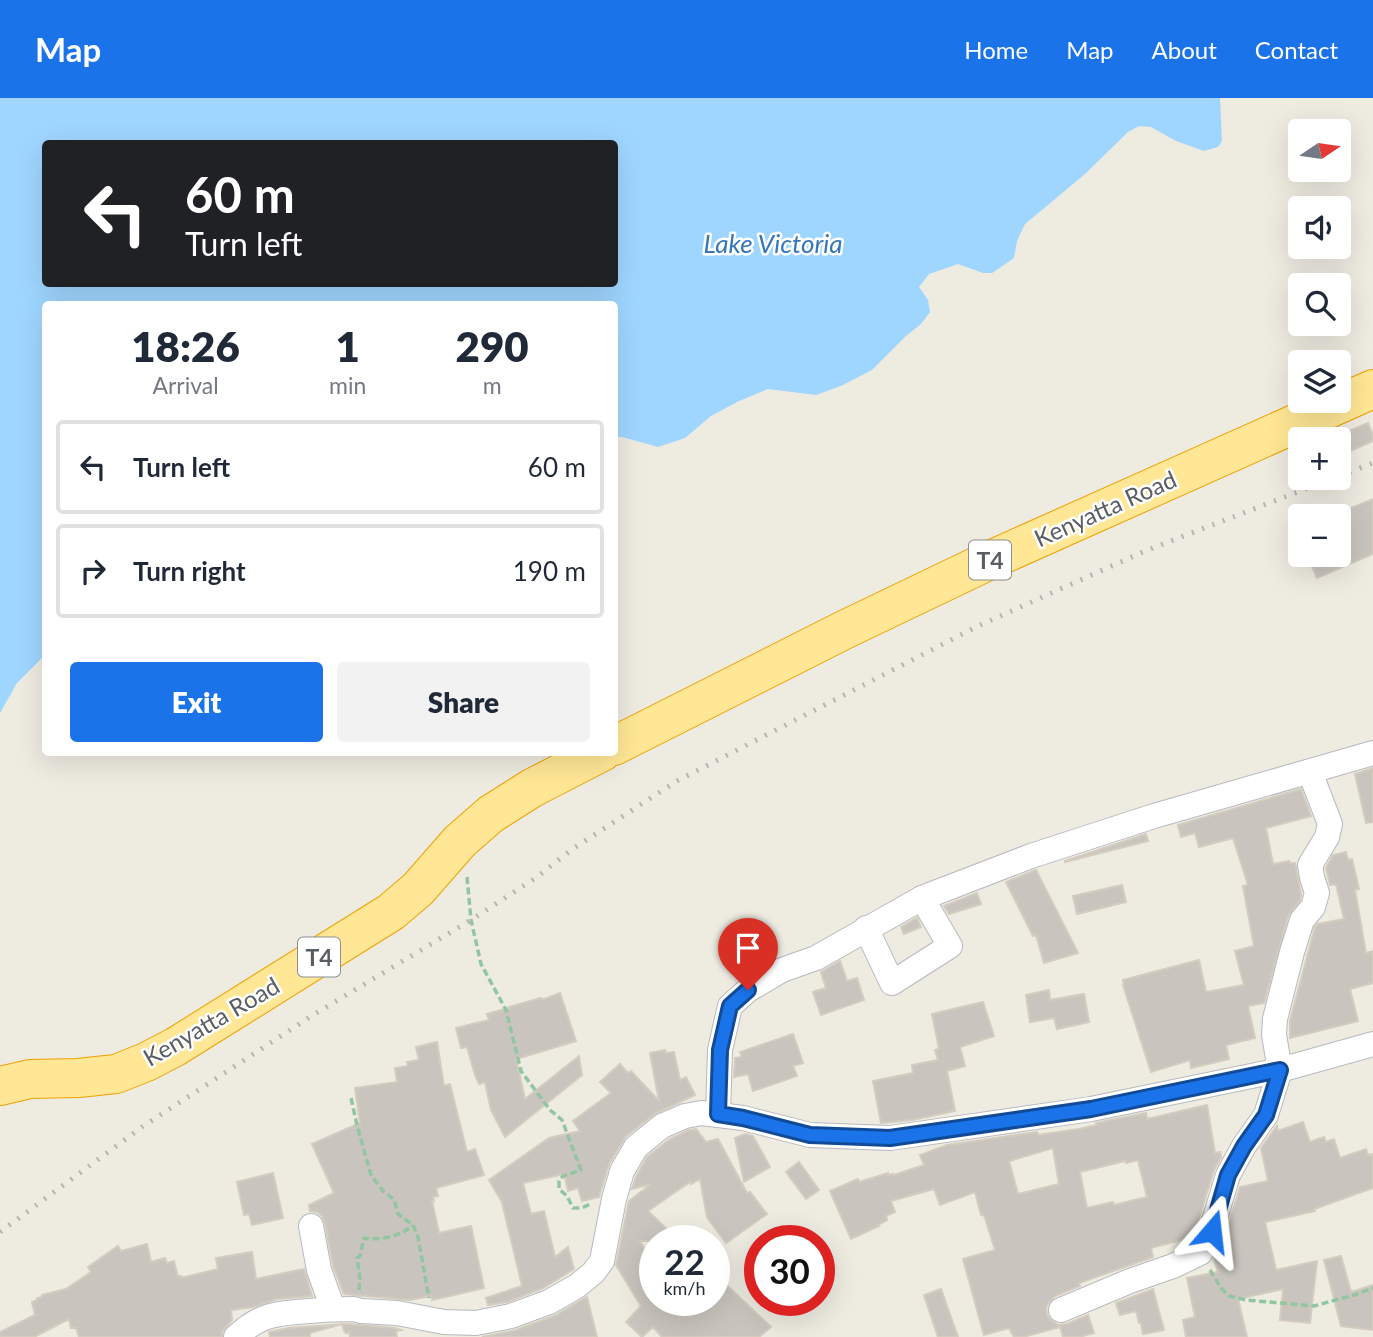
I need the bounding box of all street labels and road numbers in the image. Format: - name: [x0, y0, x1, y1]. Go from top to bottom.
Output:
- street label: Kenyatta Road: [1030, 464, 1180, 552]
- road number: T4: [969, 540, 1011, 580]
- road number: T4: [298, 937, 340, 976]
- street label: Kenyatta Road: [138, 970, 284, 1072]

